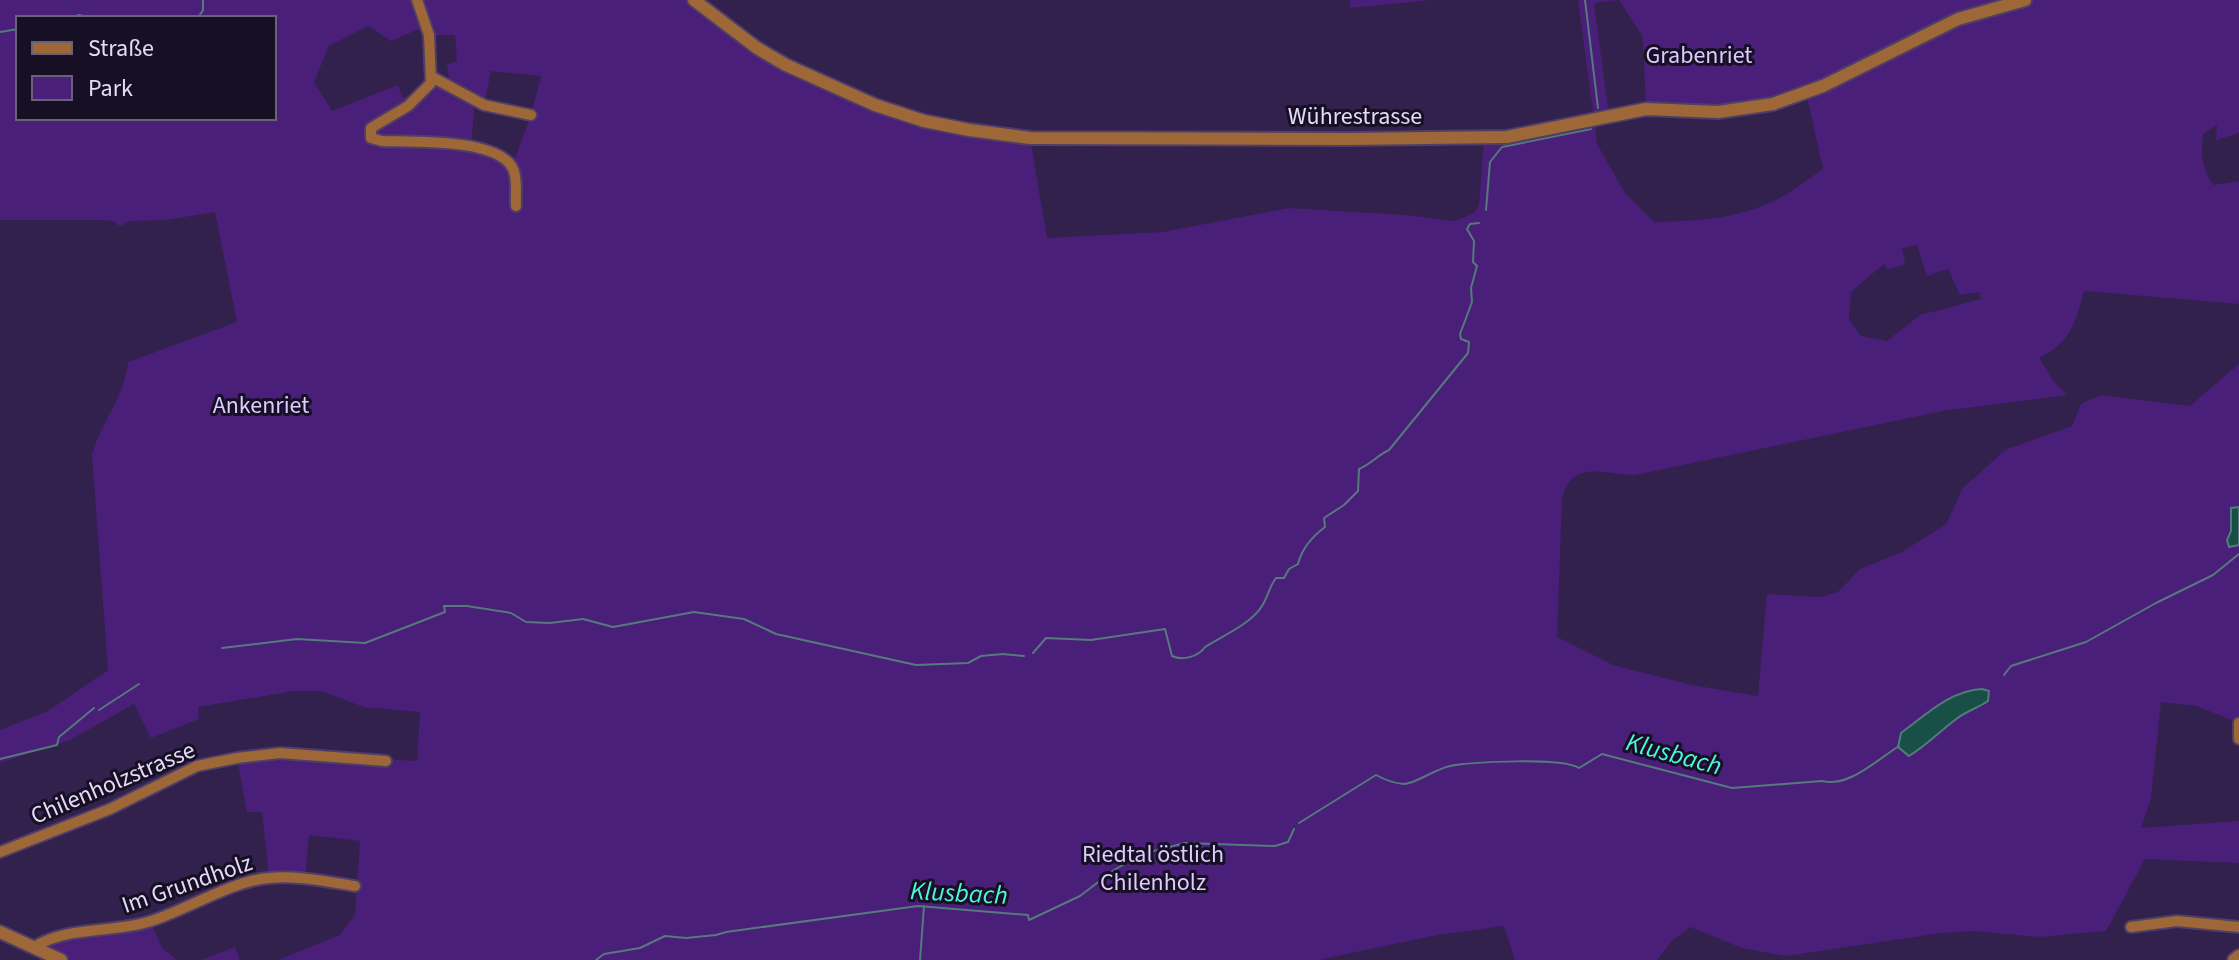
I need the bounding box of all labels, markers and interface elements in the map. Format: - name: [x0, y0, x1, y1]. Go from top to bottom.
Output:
- legend: [16, 16, 276, 120]
- text: Straße: [88, 31, 154, 66]
- park label: Grabenriet: [1646, 38, 1752, 73]
- text: Park: [88, 71, 133, 106]
- street label: Wührestrasse: [1288, 99, 1422, 134]
- park label: Ankenriet: [213, 388, 309, 423]
- water label: Klusbach: [1622, 723, 1726, 785]
- street label: Chilenholzstrasse: [25, 733, 201, 833]
- park label: Riedtal östlich Chilenholz: [1082, 837, 1224, 900]
- street label: Im Grundholz: [117, 845, 257, 923]
- water label: Klusbach: [909, 872, 1009, 914]

